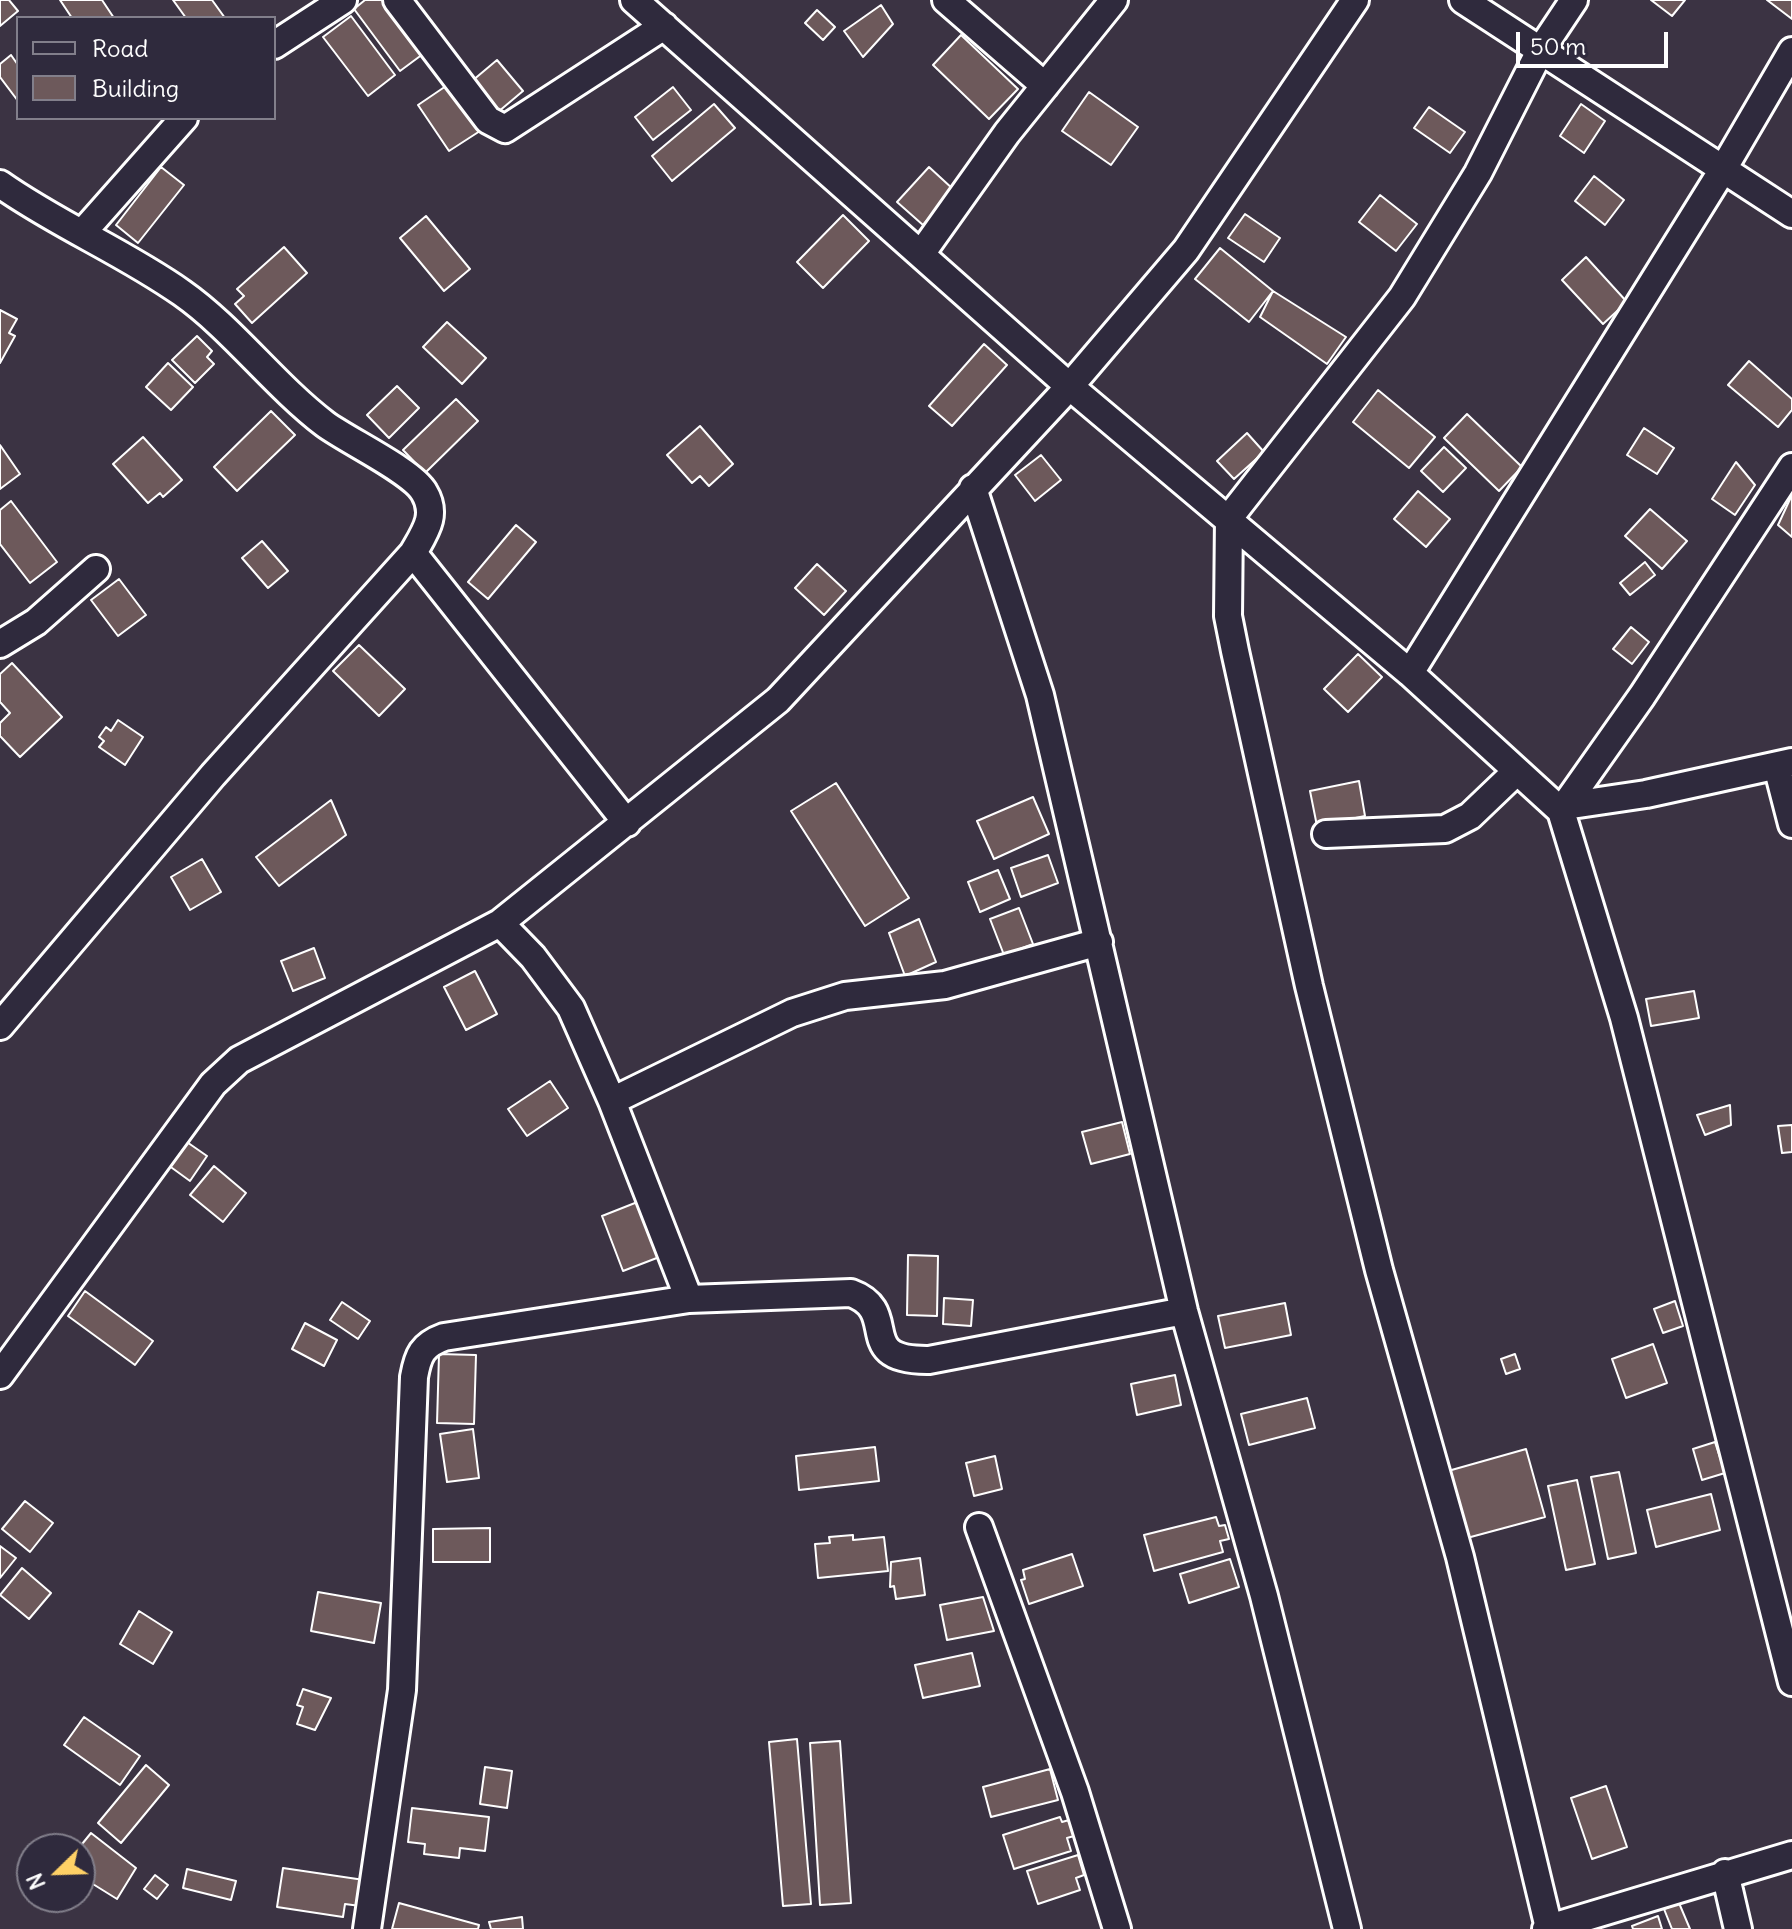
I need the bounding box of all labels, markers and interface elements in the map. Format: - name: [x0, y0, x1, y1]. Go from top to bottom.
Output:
- legend: [16, 16, 276, 120]
- scale bar: [1520, 16, 1672, 66]
- text: 50 m: [1530, 31, 1586, 61]
- text: Road: [92, 33, 148, 63]
- text: Building: [92, 73, 179, 103]
- north arrow: [16, 1833, 96, 1913]
- text: N: [20, 1869, 52, 1894]

